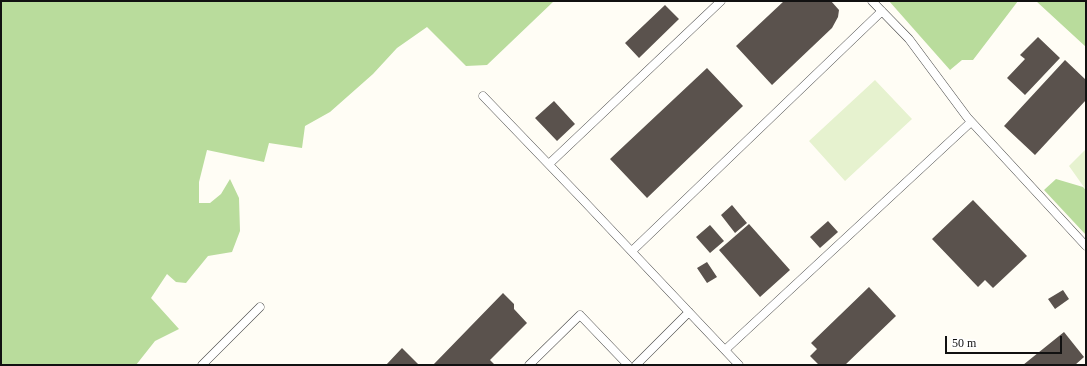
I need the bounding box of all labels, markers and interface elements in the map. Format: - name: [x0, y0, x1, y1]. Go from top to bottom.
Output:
- scale bar: [947, 328, 1064, 354]
- text: 50 m: [952, 336, 976, 350]

